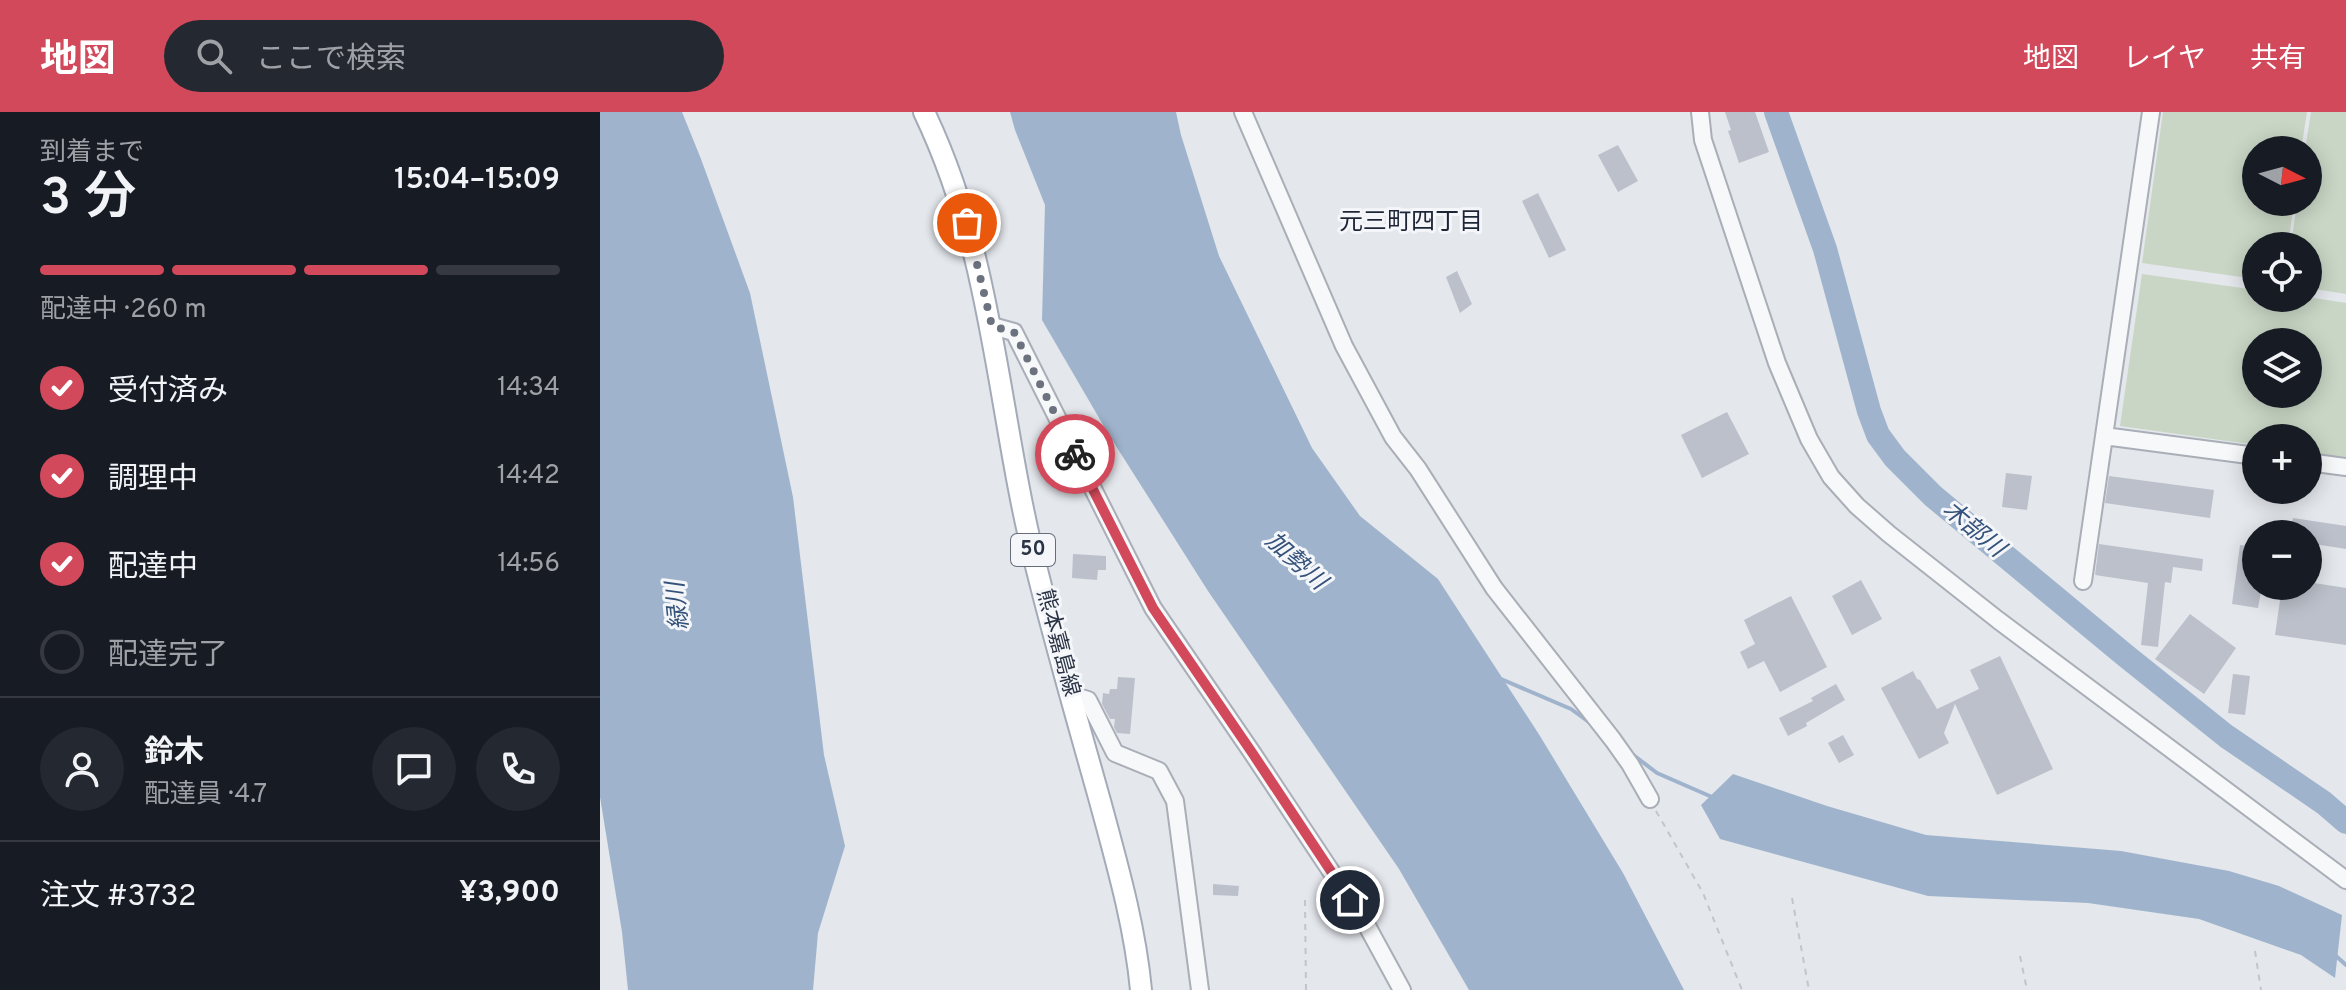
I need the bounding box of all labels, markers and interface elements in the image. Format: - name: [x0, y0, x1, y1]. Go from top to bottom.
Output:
- search box: [164, 20, 724, 92]
- icon: search: [192, 34, 236, 78]
- text: 地図: [40, 37, 116, 86]
- text: ここで検索: [256, 42, 406, 79]
- text: 地図: [2023, 42, 2079, 78]
- text: レイヤ: [2123, 42, 2206, 78]
- text: 共有: [2250, 42, 2306, 78]
- north arrow: [2242, 136, 2322, 216]
- map controls: [2242, 136, 2322, 600]
- text: 到着まで: [40, 137, 144, 170]
- text: 15:04–15:09: [394, 162, 560, 199]
- text: 3 分: [40, 167, 136, 233]
- pin: [933, 189, 1001, 257]
- icon: bag: [945, 201, 989, 245]
- district label: 元三町四丁目: [1339, 208, 1483, 238]
- button: locate: [2242, 232, 2322, 312]
- text: 配達中 · 260 m: [40, 294, 206, 327]
- button: layers: [2242, 328, 2322, 408]
- icon: check: [40, 366, 84, 410]
- text: 14:34: [497, 372, 560, 405]
- text: 受付済み: [108, 374, 228, 411]
- courier: [1035, 414, 1115, 494]
- button: +: [2242, 424, 2322, 504]
- icon: bike: [1053, 432, 1097, 476]
- icon: check: [40, 454, 84, 498]
- text: 14:42: [497, 460, 560, 493]
- text: 調理中: [108, 462, 198, 499]
- water label: 木部川: [1936, 495, 2013, 567]
- button: −: [2242, 520, 2322, 600]
- water label: 加勢川: [1258, 527, 1334, 599]
- road number: 50: [1011, 534, 1055, 566]
- icon: check: [40, 542, 84, 586]
- text: 14:56: [497, 548, 560, 581]
- text: 配達中: [108, 550, 198, 587]
- water label: 緑川: [661, 578, 696, 631]
- street label: 熊本嘉島線: [1030, 586, 1084, 700]
- text: 配達完了: [108, 638, 228, 675]
- button: person: [40, 727, 124, 811]
- button: chat: [372, 727, 456, 811]
- button: phone: [476, 727, 560, 811]
- text: 鈴木: [144, 735, 204, 772]
- text: 配達員 · 4.7: [144, 779, 267, 812]
- pin: [1316, 866, 1384, 934]
- text: ¥3,900: [459, 875, 560, 912]
- icon: home: [1328, 878, 1372, 922]
- text: 注文 #3732: [40, 879, 196, 916]

